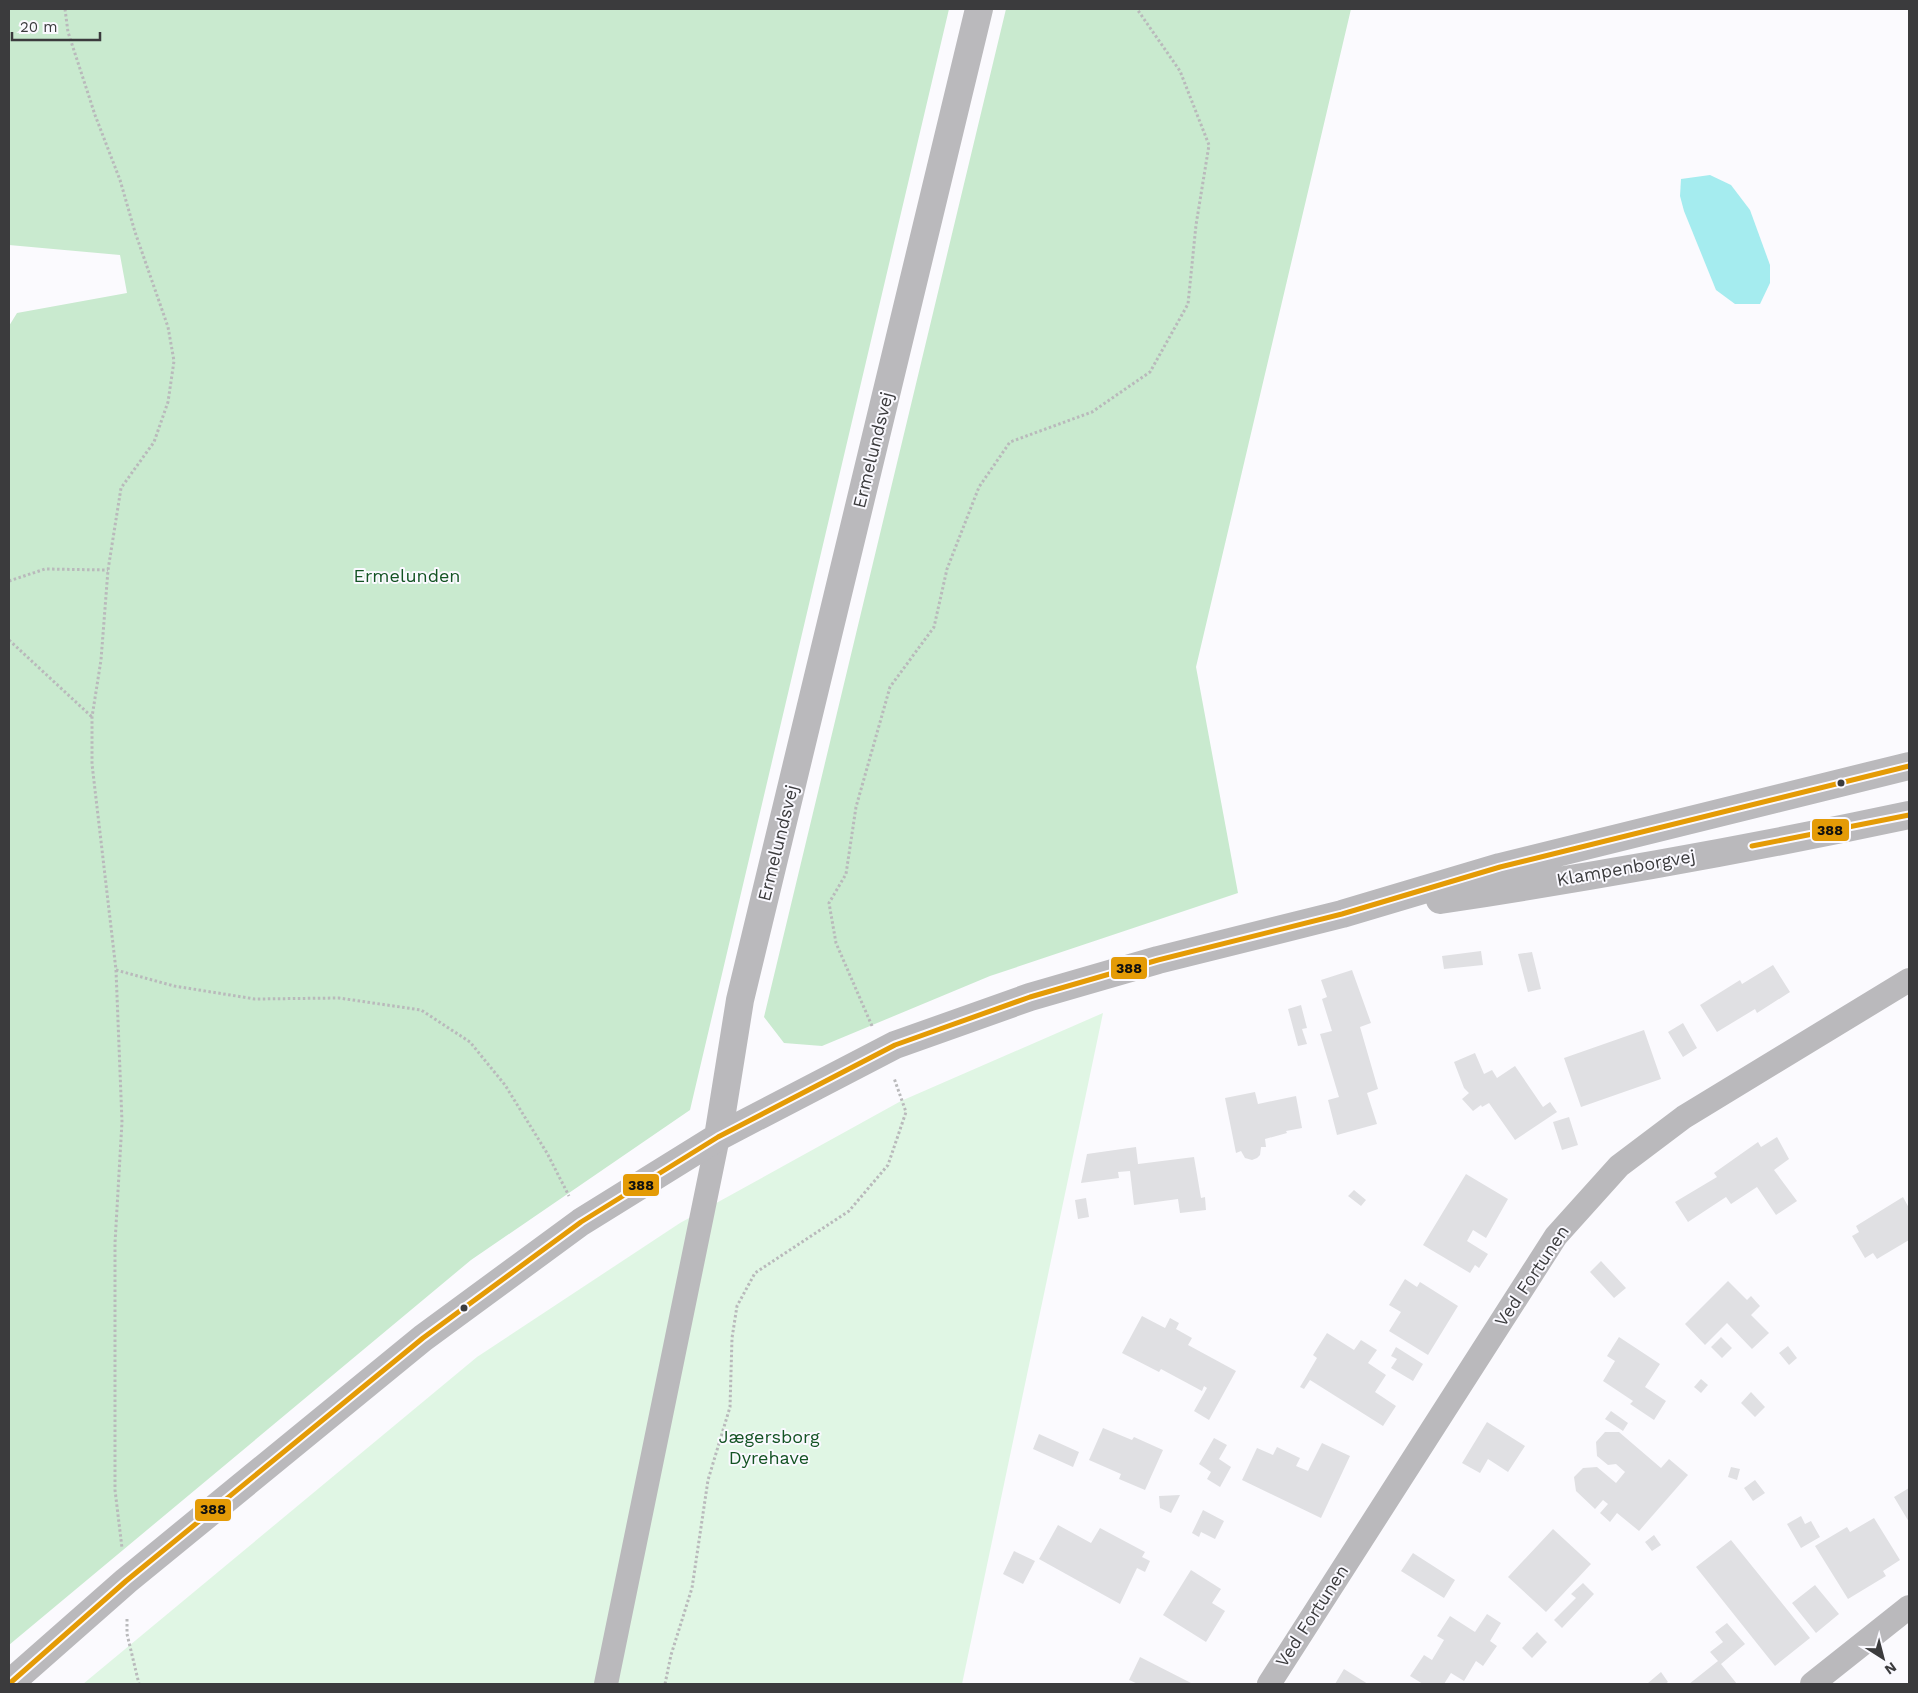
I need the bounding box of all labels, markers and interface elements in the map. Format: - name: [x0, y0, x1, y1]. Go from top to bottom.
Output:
- scale bar: [12, 10, 100, 42]
- text: 20 m: [20, 18, 58, 36]
- street label: Ermelundsvej: [848, 390, 897, 510]
- park label: Ermelunden: [354, 565, 460, 586]
- unlabelled marker: [1836, 778, 1846, 788]
- street label: Ermelundsvej: [753, 783, 802, 903]
- line badge: 388: [1811, 818, 1850, 842]
- text: 388: [1817, 822, 1843, 838]
- street label: Klampenborgvej: [1555, 845, 1697, 890]
- line badge: 388: [1110, 956, 1148, 980]
- text: 388: [1116, 960, 1142, 976]
- line badge: 388: [622, 1173, 660, 1197]
- text: 388: [628, 1177, 654, 1193]
- street label: Ved Fortunen: [1490, 1221, 1573, 1330]
- unlabelled marker: [459, 1303, 469, 1313]
- park label: Jægersborg Dyrehave: [719, 1426, 820, 1468]
- line badge: 388: [194, 1498, 232, 1522]
- text: 388: [200, 1501, 226, 1517]
- street label: Ved Fortunen: [1271, 1561, 1352, 1671]
- north arrow: [1858, 1633, 1908, 1683]
- text: N: [1882, 1659, 1900, 1678]

